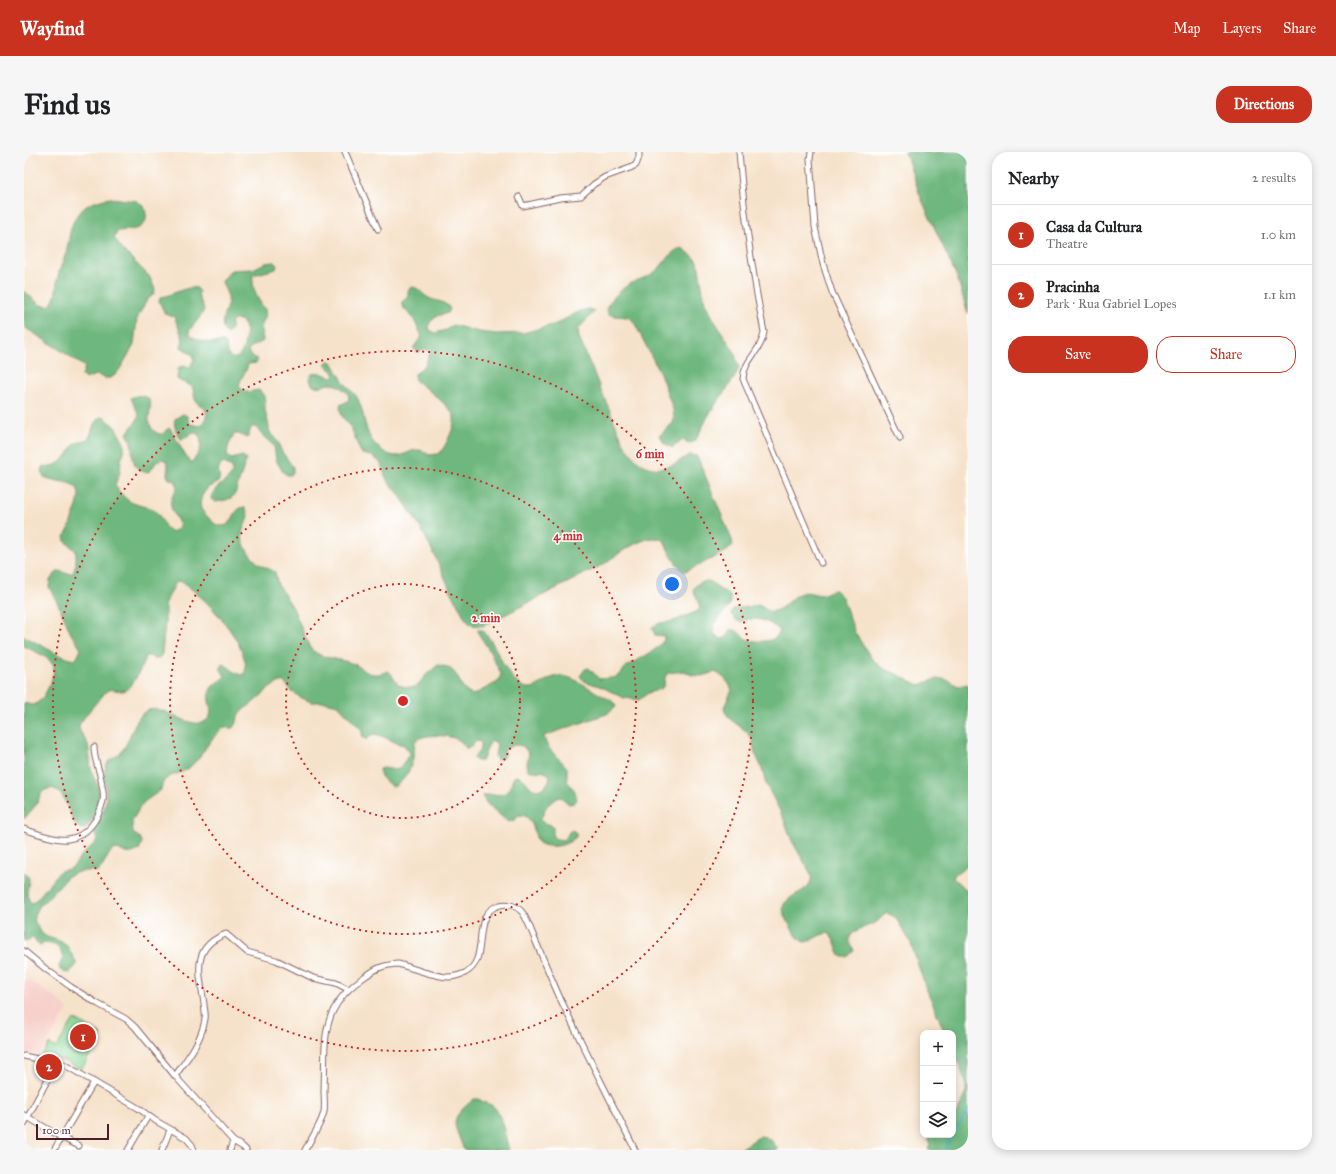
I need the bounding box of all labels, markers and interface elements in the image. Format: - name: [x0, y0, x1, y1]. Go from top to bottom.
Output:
- text: Wayfind: [20, 17, 85, 40]
- text: Map: [1173, 20, 1201, 37]
- text: Layers: [1223, 20, 1261, 37]
- text: Share: [1283, 20, 1316, 37]
- button: Directions: [1216, 86, 1312, 123]
- text: Find us: [24, 87, 110, 122]
- text: Nearby: [1008, 168, 1059, 189]
- text: 2 results: [1252, 170, 1296, 186]
- text: Casa da Cultura: [1046, 218, 1142, 236]
- text: 1: [1018, 227, 1024, 243]
- text: 1.0 km: [1261, 227, 1296, 243]
- text: Theatre: [1046, 236, 1088, 252]
- text: Pracinha: [1046, 278, 1100, 296]
- text: 2: [1018, 287, 1024, 303]
- text: 1.1 km: [1263, 287, 1296, 303]
- text: Park · Rua Gabriel Lopes: [1046, 296, 1176, 312]
- button: Save: [1008, 336, 1148, 373]
- button: Share: [1156, 336, 1296, 373]
- text: 6 min: [636, 447, 665, 461]
- text: 4 min: [553, 529, 583, 544]
- your location: [662, 574, 682, 594]
- text: 2 min: [472, 611, 501, 625]
- centre of rings: [396, 694, 410, 708]
- pin: 1: [70, 1022, 96, 1052]
- map controls: [920, 1030, 956, 1138]
- button: +: [920, 1030, 956, 1066]
- pin: 2: [36, 1052, 62, 1082]
- button: −: [920, 1066, 956, 1102]
- button: layers: [920, 1102, 956, 1138]
- scale bar: [36, 1122, 109, 1141]
- text: 100 m: [42, 1124, 71, 1137]

